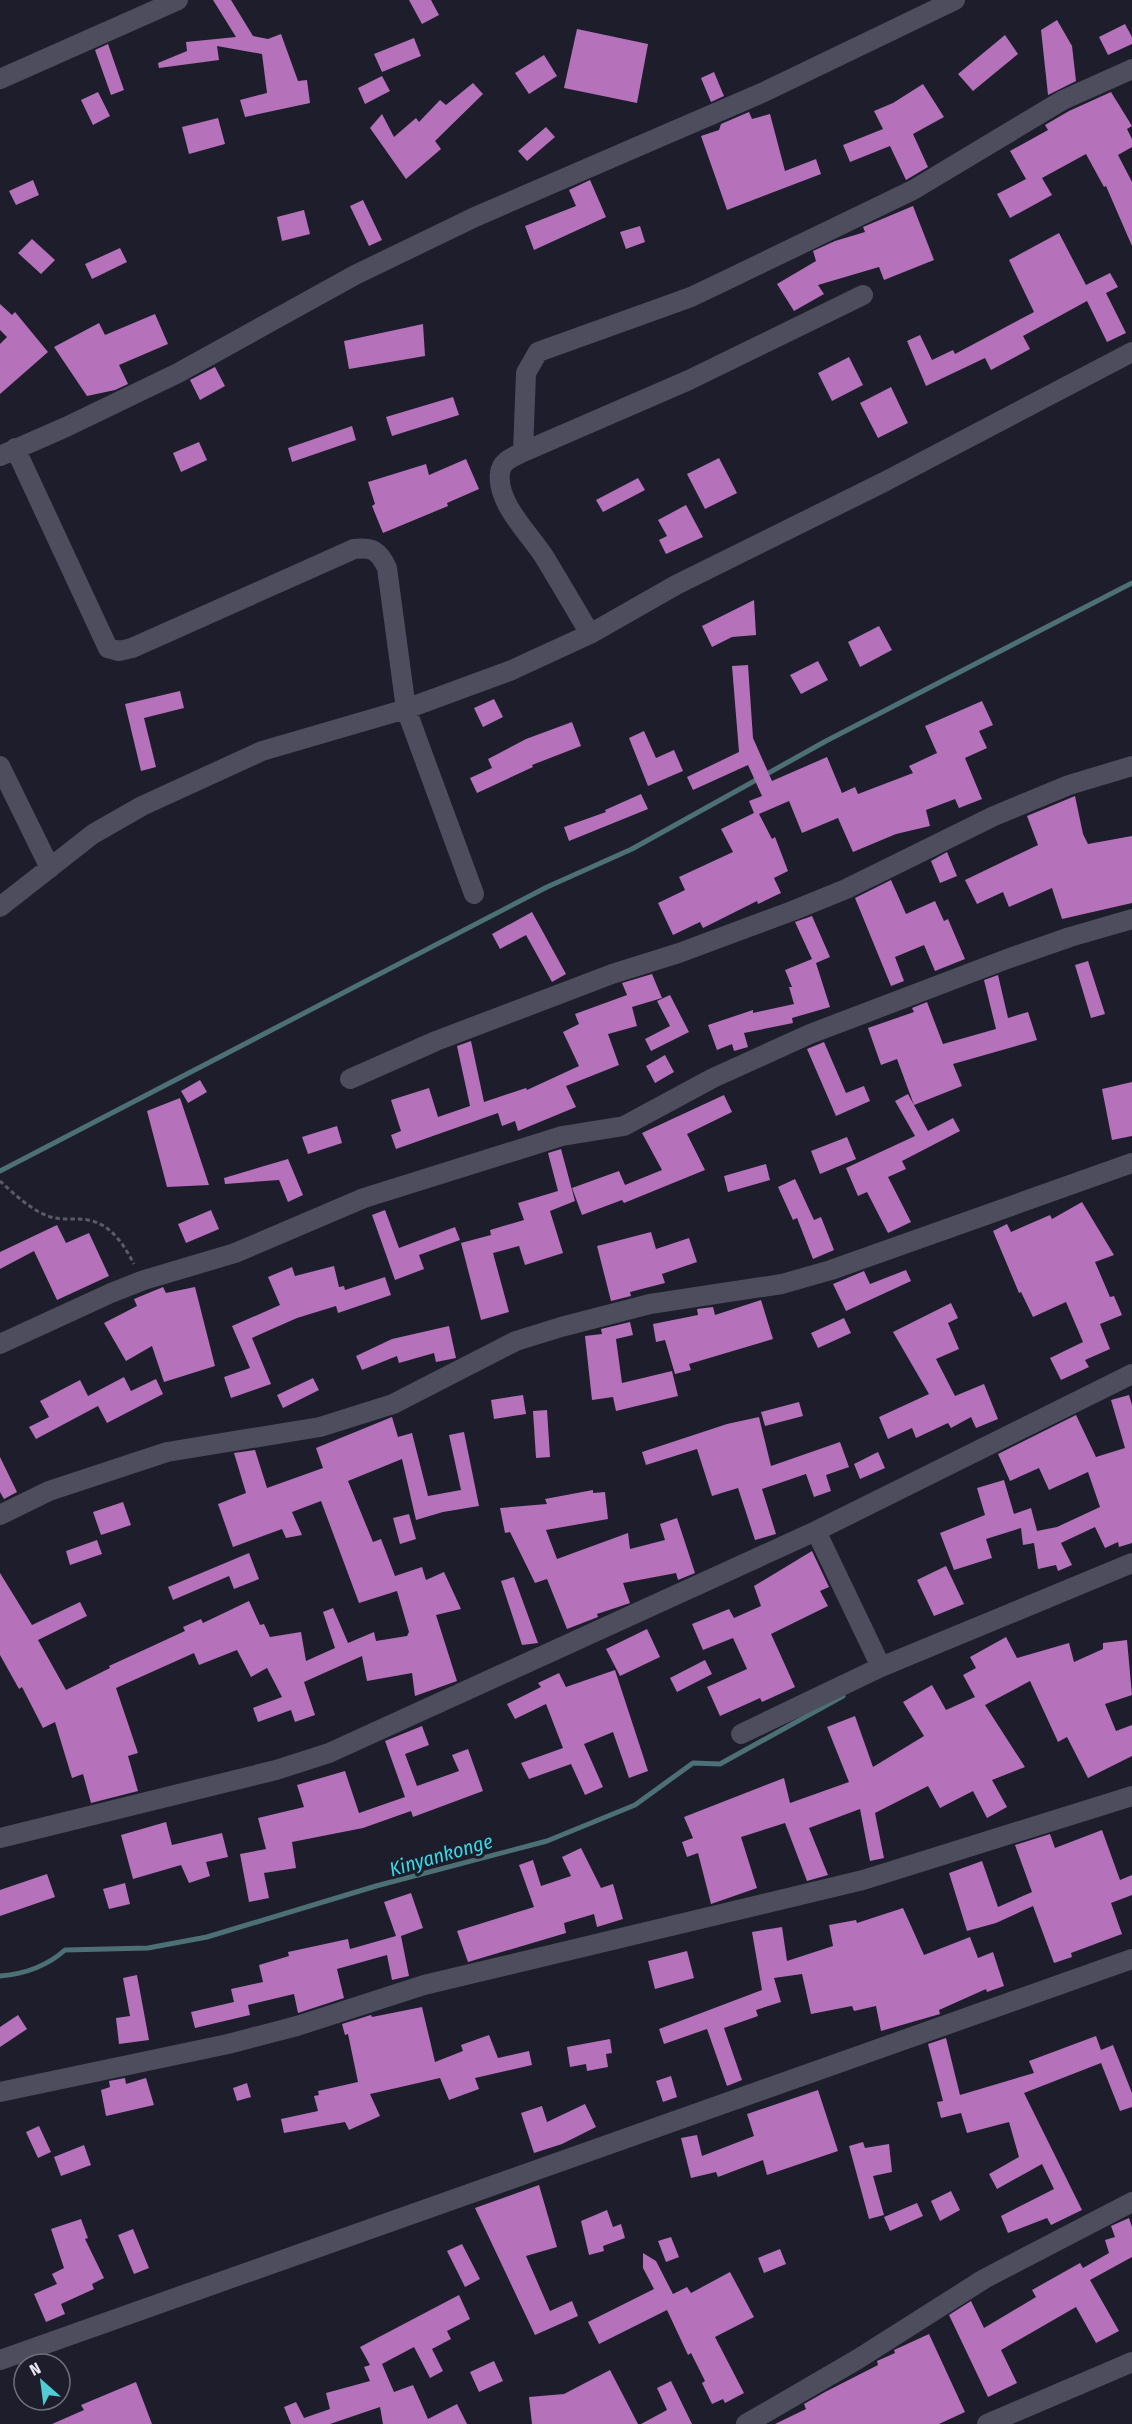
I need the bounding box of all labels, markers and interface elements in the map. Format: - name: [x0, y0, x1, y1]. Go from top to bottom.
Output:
- water label: Kinyankonge: [387, 1829, 496, 1881]
- north arrow: [12, 2352, 72, 2412]
- text: N: [26, 2359, 44, 2380]

